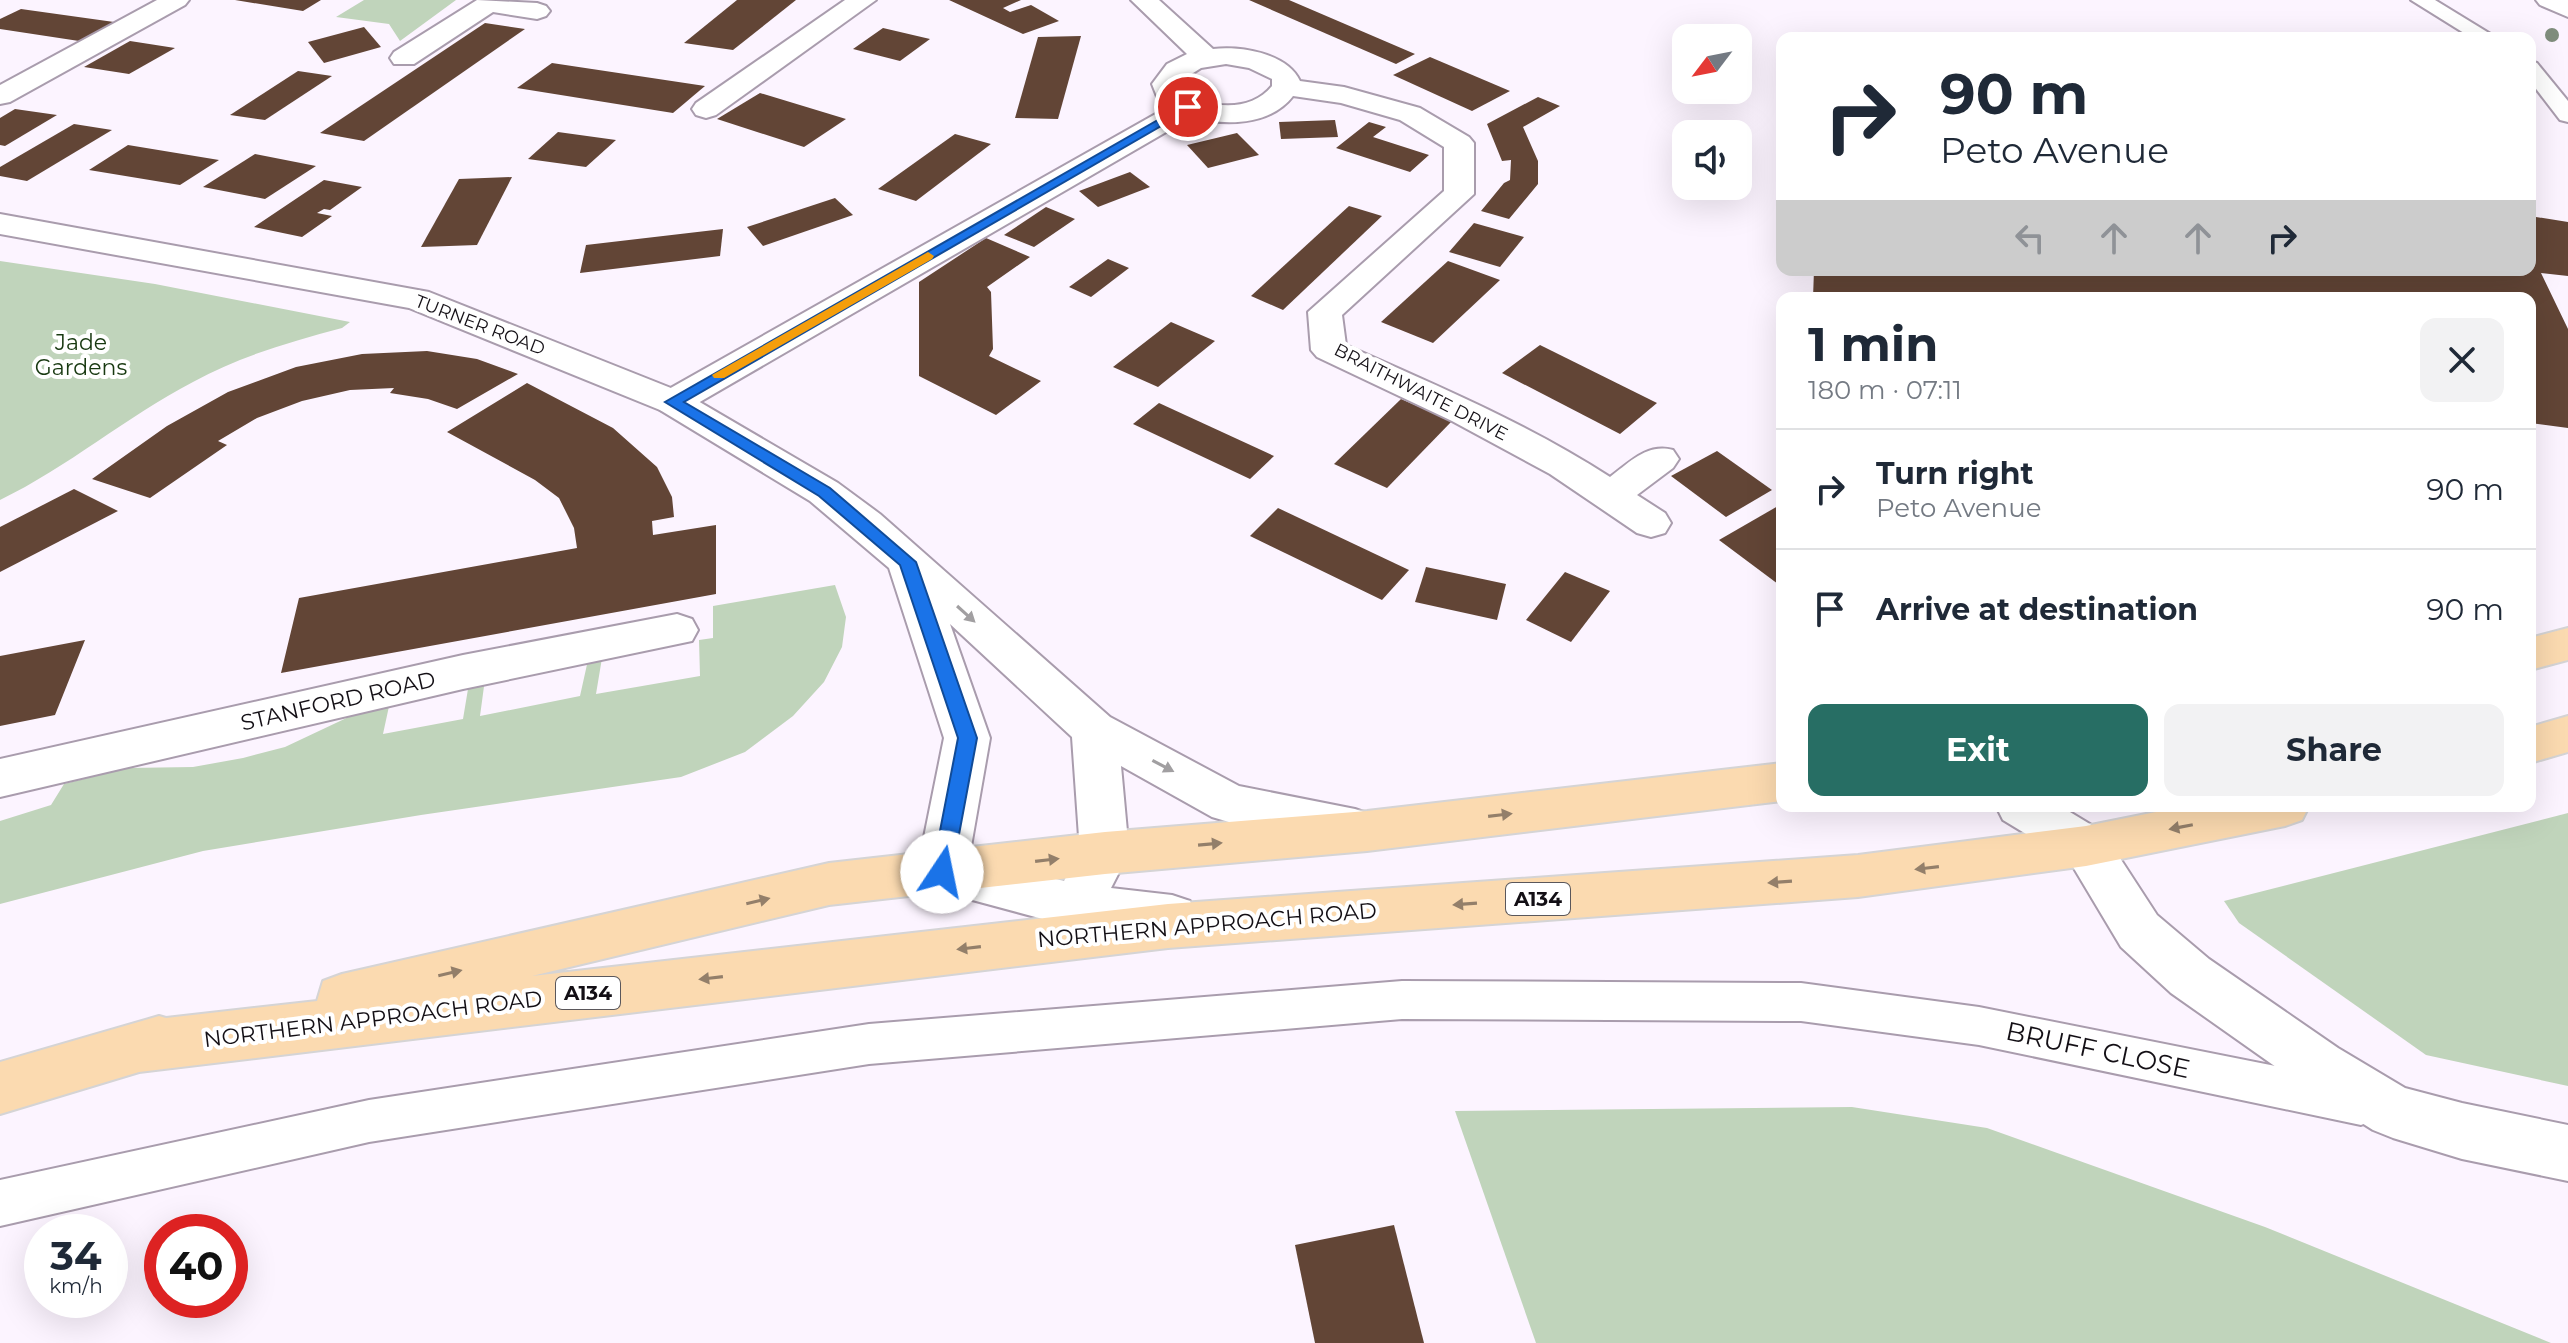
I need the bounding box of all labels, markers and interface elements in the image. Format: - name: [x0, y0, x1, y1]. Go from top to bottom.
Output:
- north arrow: [1672, 24, 1752, 104]
- map controls: [1672, 24, 1752, 200]
- text: 90 m: [1940, 60, 2088, 128]
- icon: right: [1808, 64, 1912, 168]
- pin: [1154, 73, 1222, 141]
- icon: arrive: [1166, 85, 1210, 129]
- button: sound: [1672, 120, 1752, 200]
- text: Peto Avenue: [1940, 128, 2169, 172]
- icon: left: [2008, 216, 2052, 260]
- icon: ahead: [2092, 216, 2136, 260]
- icon: ahead: [2176, 216, 2220, 260]
- icon: right: [2260, 216, 2304, 260]
- street label: TURNER ROAD: [412, 290, 548, 360]
- text: 1 min: [1808, 315, 1938, 373]
- button: close: [2420, 318, 2504, 402]
- park label: Jade Gardens: [35, 329, 127, 381]
- street label: BRAITHWAITE DRIVE: [1331, 339, 1511, 445]
- text: 180 m · 07:11: [1808, 374, 1962, 406]
- text: Turn right: [1876, 455, 2033, 492]
- icon: right: [1808, 467, 1852, 511]
- text: 90 m: [2426, 471, 2504, 508]
- text: Peto Avenue: [1876, 492, 2041, 524]
- icon: arrive: [1808, 587, 1852, 631]
- text: Arrive at destination: [1876, 591, 2198, 628]
- text: 90 m: [2426, 591, 2504, 628]
- one-way arrow: [955, 605, 975, 622]
- street label: STANFORD ROAD: [238, 665, 438, 737]
- button: Exit: [1808, 704, 2148, 796]
- button: Share: [2164, 704, 2504, 796]
- one-way arrow: [1152, 760, 1175, 773]
- one-way arrow: [1487, 808, 1512, 821]
- one-way arrow: [2168, 821, 2193, 834]
- position arrow: [900, 830, 984, 914]
- one-way arrow: [1198, 837, 1223, 850]
- one-way arrow: [1035, 853, 1060, 866]
- one-way arrow: [1914, 862, 1939, 875]
- one-way arrow: [1767, 876, 1792, 889]
- road number: A134: [1506, 883, 1570, 915]
- one-way arrow: [746, 894, 771, 906]
- street label: NORTHERN APPROACH ROAD: [1036, 897, 1378, 953]
- one-way arrow: [1452, 898, 1477, 911]
- one-way arrow: [956, 941, 981, 954]
- one-way arrow: [438, 966, 463, 978]
- one-way arrow: [698, 972, 723, 985]
- road number: A134: [556, 977, 620, 1009]
- street label: NORTHERN APPROACH ROAD: [202, 985, 544, 1053]
- street label: BRUFF CLOSE: [2003, 1015, 2193, 1085]
- speed limit sign: 40: [144, 1214, 248, 1318]
- text: 34: [50, 1231, 102, 1280]
- text: km/h: [49, 1274, 103, 1298]

